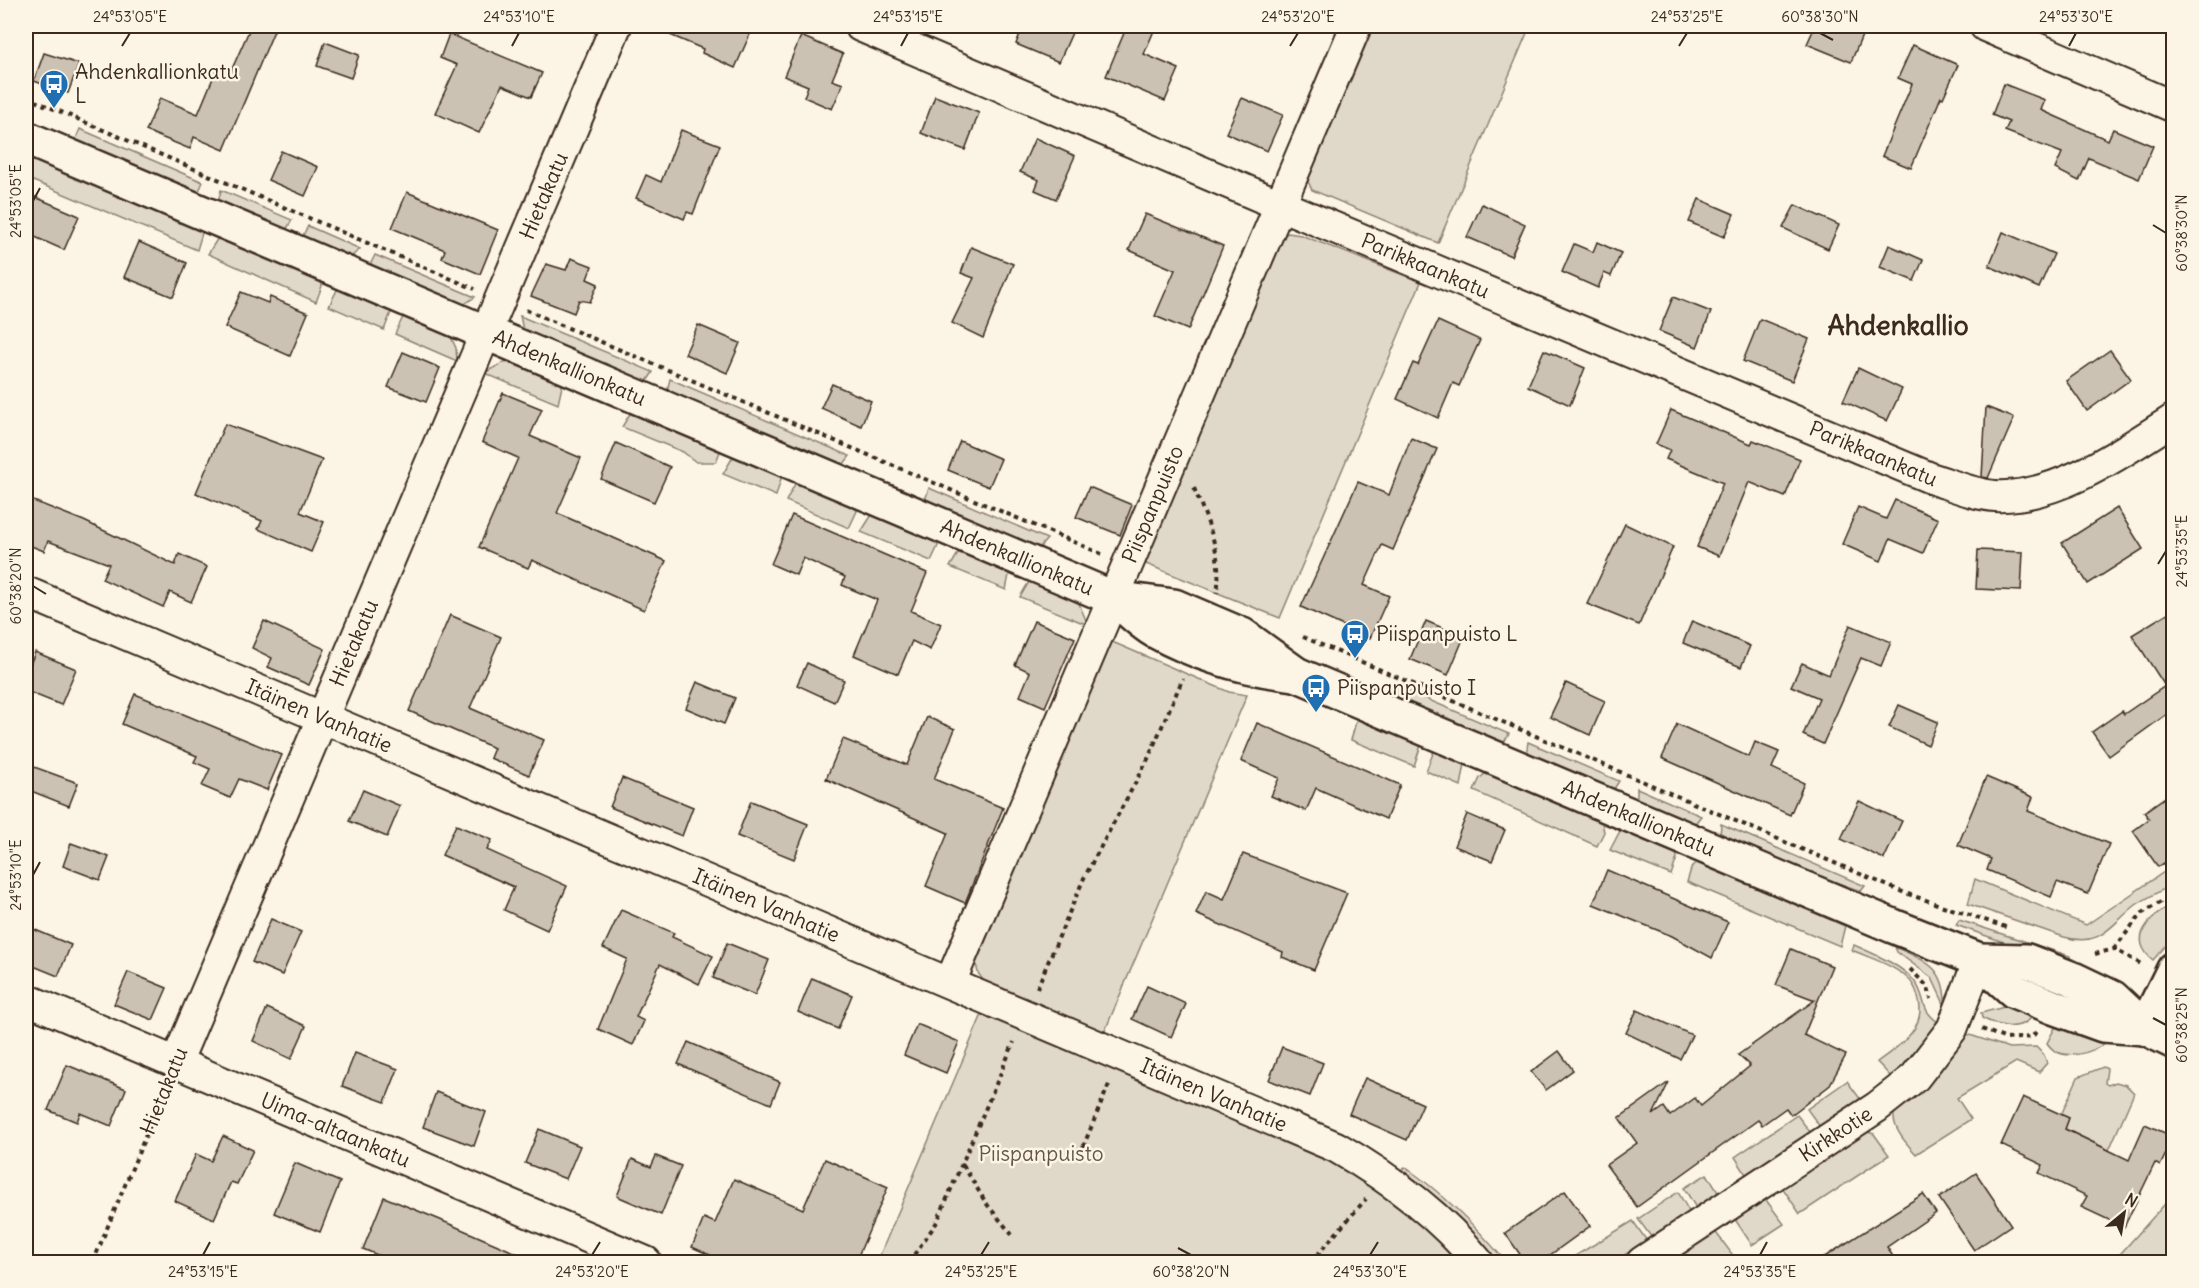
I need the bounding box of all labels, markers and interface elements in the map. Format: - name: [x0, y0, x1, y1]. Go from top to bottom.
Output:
- text: 24°53'05"E: [93, 7, 167, 26]
- text: 24°53'10"E: [483, 7, 555, 26]
- text: 24°53'15"E: [873, 7, 943, 26]
- text: 24°53'20"E: [1261, 7, 1335, 26]
- text: 24°53'25"E: [1651, 7, 1723, 26]
- text: 60°38'30"N: [1781, 7, 1859, 26]
- text: 24°53'30"E: [2039, 7, 2113, 26]
- place label: Ahdenkallionkatu L: [75, 58, 239, 109]
- bus stop icon: Ahdenkallionkatu L: [38, 68, 70, 110]
- street label: Hietakatu: [513, 148, 574, 243]
- text: 24°53'05"E: [6, 164, 25, 238]
- text: 60°38'30"N: [2172, 194, 2191, 272]
- street label: Parikkaankatu: [1357, 227, 1494, 304]
- district label: Ahdenkallio: [1827, 308, 1969, 342]
- street label: Ahdenkallionkatu: [489, 323, 650, 412]
- street label: Parikkaankatu: [1805, 415, 1942, 492]
- street label: Piispanpuisto: [1116, 441, 1190, 567]
- street label: Ahdenkallionkatu: [936, 512, 1098, 601]
- text: 24°53'35"E: [2172, 514, 2191, 587]
- text: 60°38'20"N: [6, 547, 25, 625]
- street label: Hietakatu: [323, 595, 384, 691]
- bus stop icon: Piispanpuisto L: [1339, 618, 1371, 660]
- place label: Piispanpuisto L: [1376, 620, 1518, 647]
- bus stop icon: Piispanpuisto I: [1300, 672, 1332, 714]
- street label: Itäinen Vanhatie: [242, 673, 396, 759]
- place label: Piispanpuisto I: [1337, 674, 1476, 701]
- street label: Ahdenkallionkatu: [1558, 774, 1719, 862]
- text: 24°53'10"E: [6, 839, 25, 911]
- street label: Itäinen Vanhatie: [689, 862, 844, 948]
- text: 60°38'25"N: [2172, 987, 2191, 1063]
- street label: Hietakatu: [134, 1043, 193, 1139]
- street label: Itäinen Vanhatie: [1137, 1052, 1291, 1138]
- street label: Uima-altaankatu: [257, 1086, 414, 1173]
- street label: Kirkkotie: [1794, 1100, 1877, 1168]
- park label: Piispanpuisto: [978, 1140, 1104, 1167]
- north arrow: [2094, 1183, 2154, 1243]
- text: N: [2122, 1189, 2141, 1211]
- text: 24°53'15"E: [168, 1262, 238, 1281]
- text: 24°53'20"E: [555, 1262, 629, 1281]
- text: 24°53'25"E: [945, 1262, 1017, 1281]
- text: 60°38'20"N: [1152, 1262, 1230, 1281]
- text: 24°53'30"E: [1333, 1262, 1407, 1281]
- text: 24°53'35"E: [1724, 1262, 1797, 1281]

